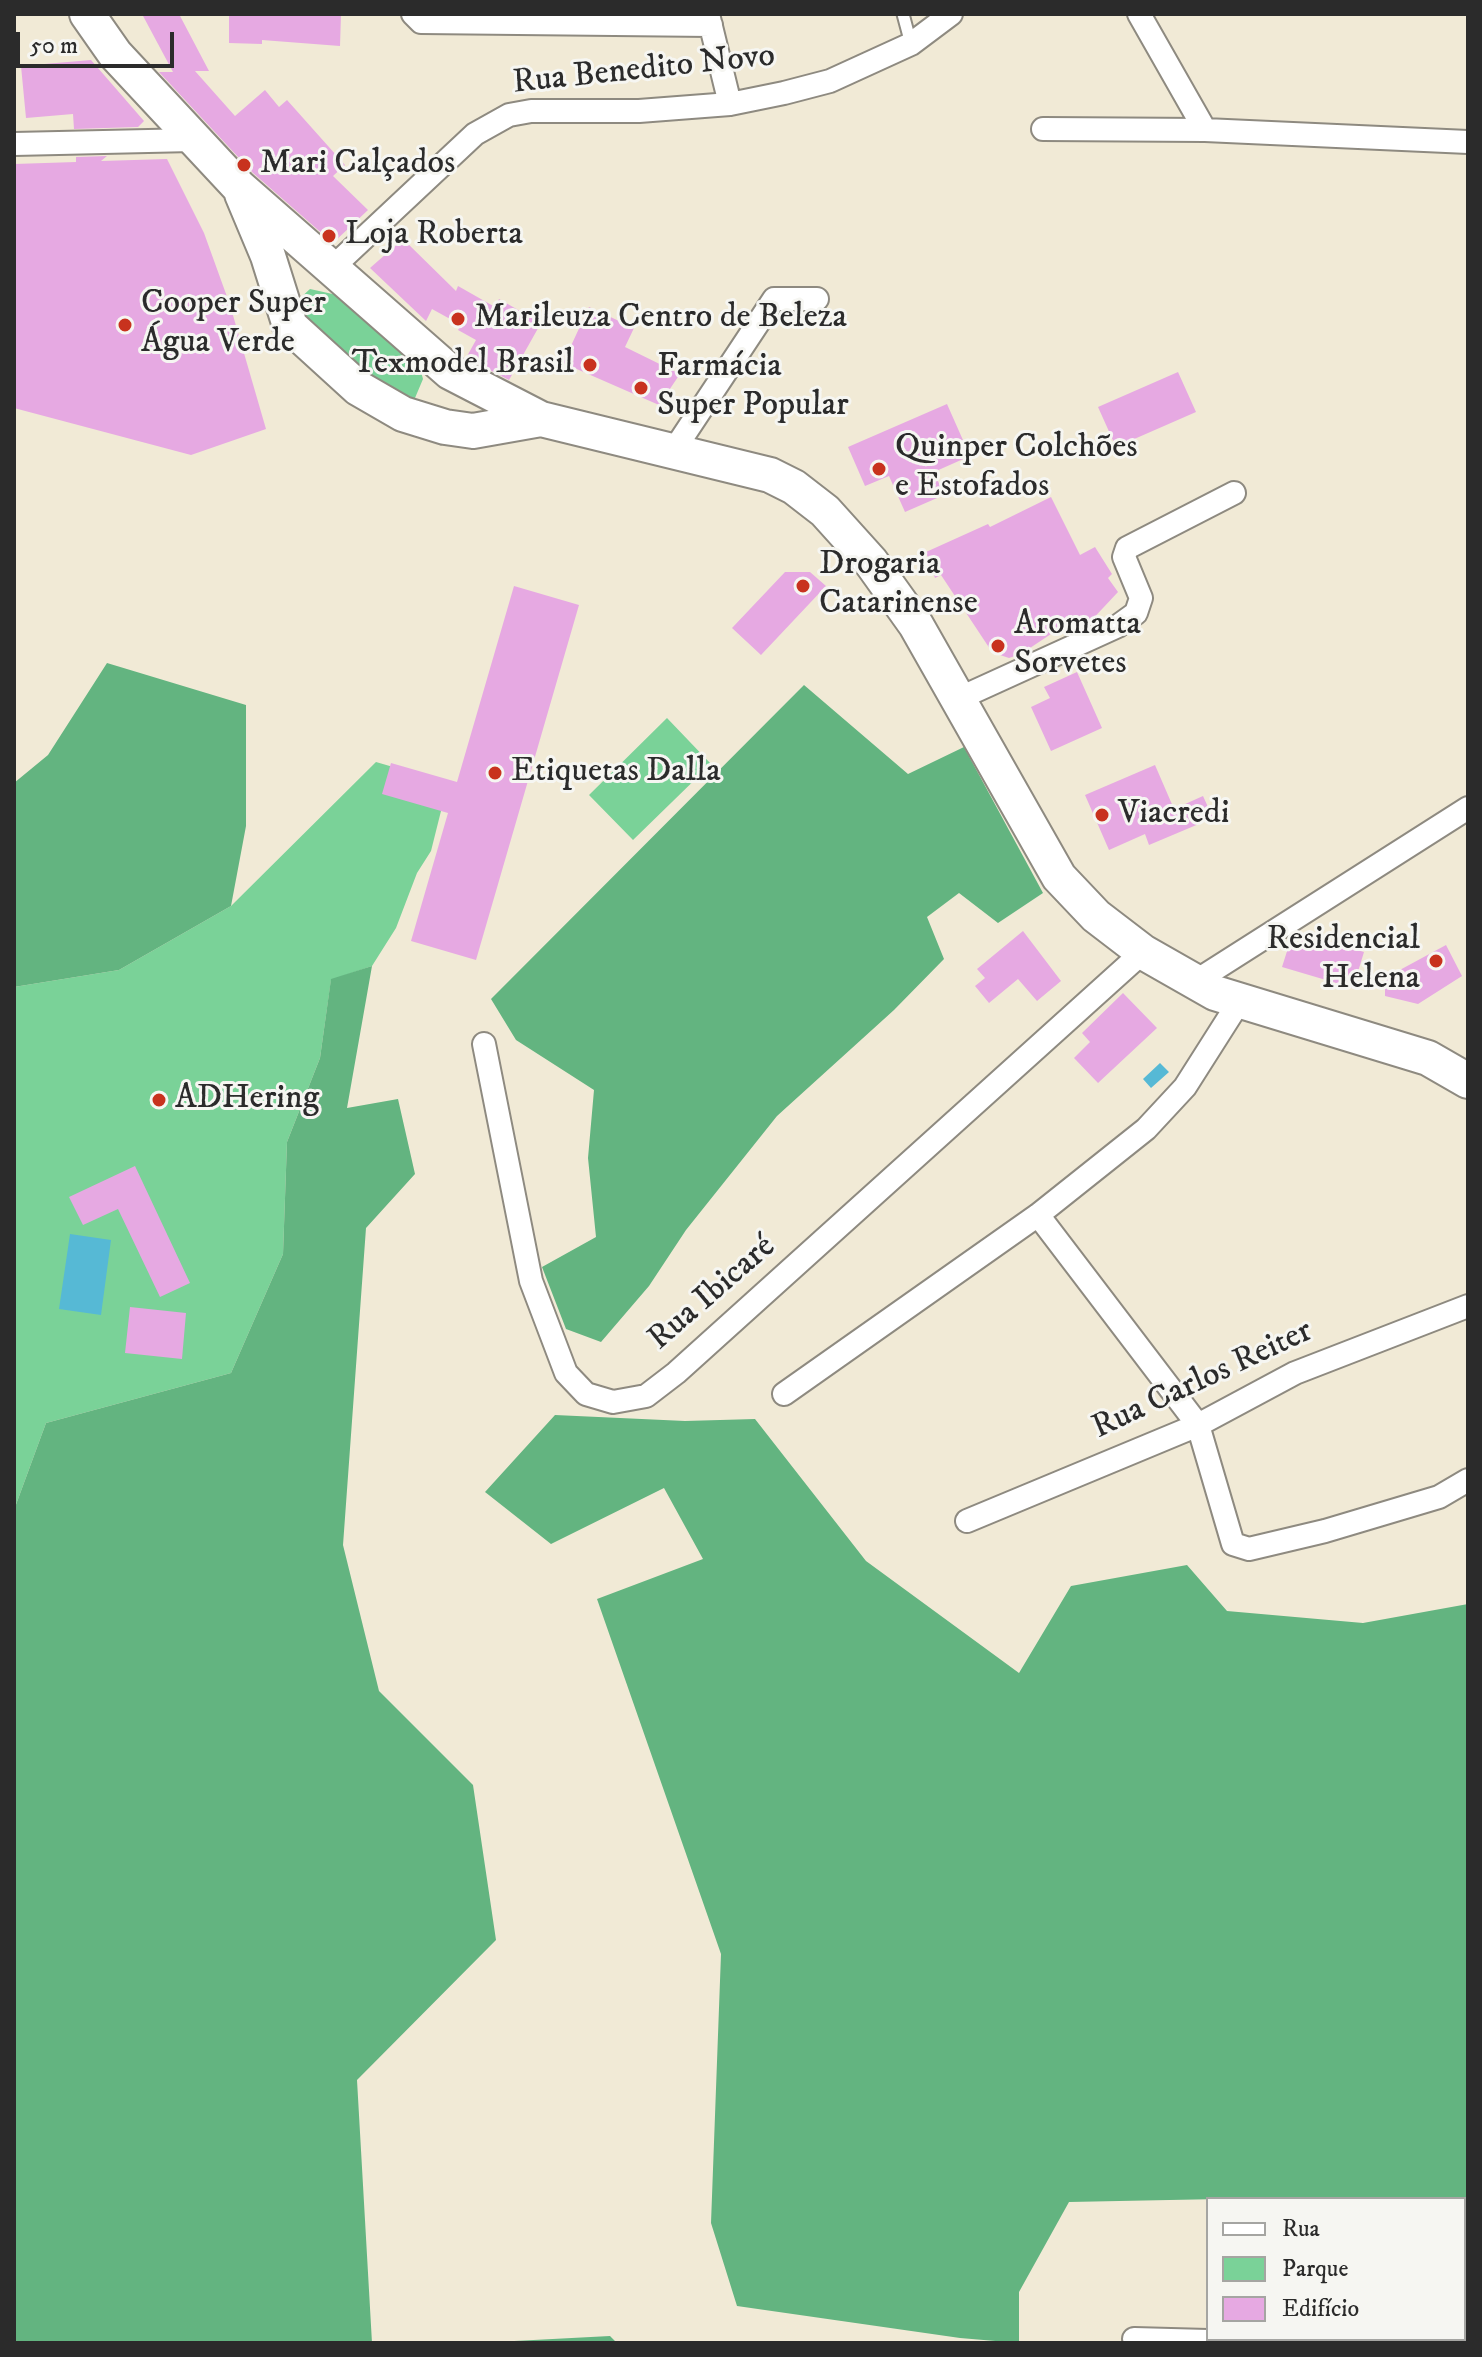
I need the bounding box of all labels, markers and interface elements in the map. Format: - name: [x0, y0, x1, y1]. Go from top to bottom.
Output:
- scale bar: [20, 16, 178, 66]
- text: 50 m: [30, 31, 78, 61]
- street label: Rua Benedito Novo: [511, 37, 777, 105]
- place label: Mari Calçados: [260, 145, 455, 185]
- marker: Mari Calçados: [235, 156, 253, 174]
- place label: Loja Roberta: [345, 216, 523, 256]
- marker: Loja Roberta: [320, 227, 338, 245]
- place label: Cooper Super Água Verde: [141, 285, 326, 364]
- place label: Marileuza Centro de Beleza: [474, 299, 847, 339]
- marker: Marileuza Centro de Beleza: [449, 310, 467, 328]
- marker: Cooper Super Água Verde: [116, 316, 134, 334]
- place label: Texmodel Brasil: [352, 345, 574, 385]
- place label: Farmácia Super Popular: [657, 348, 849, 428]
- marker: Texmodel Brasil: [581, 356, 599, 374]
- marker: Farmácia Super Popular: [632, 379, 650, 397]
- place label: Quinper Colchões e Estofados: [895, 429, 1138, 508]
- marker: Quinper Colchões e Estofados: [870, 460, 888, 478]
- place label: Drogaria Catarinense: [819, 546, 978, 626]
- marker: Drogaria Catarinense: [794, 577, 812, 595]
- place label: Aromatta Sorvetes: [1014, 606, 1141, 686]
- marker: Aromatta Sorvetes: [989, 637, 1007, 655]
- place label: Etiquetas Dalla: [511, 753, 721, 793]
- marker: Etiquetas Dalla: [486, 764, 504, 782]
- place label: Viacredi: [1118, 795, 1230, 835]
- marker: Viacredi: [1093, 806, 1111, 824]
- place label: Residencial Helena: [1267, 921, 1420, 1000]
- marker: Residencial Helena: [1427, 952, 1445, 970]
- place label: ADHering: [175, 1080, 319, 1120]
- marker: ADHering: [150, 1091, 168, 1109]
- street label: Rua Ibicaré: [641, 1228, 785, 1360]
- street label: Rua Carlos Reiter: [1086, 1312, 1320, 1450]
- legend: [1206, 2197, 1466, 2341]
- text: Rua: [1282, 2214, 1320, 2244]
- text: Parque: [1282, 2254, 1348, 2284]
- text: Edifício: [1282, 2294, 1359, 2324]

